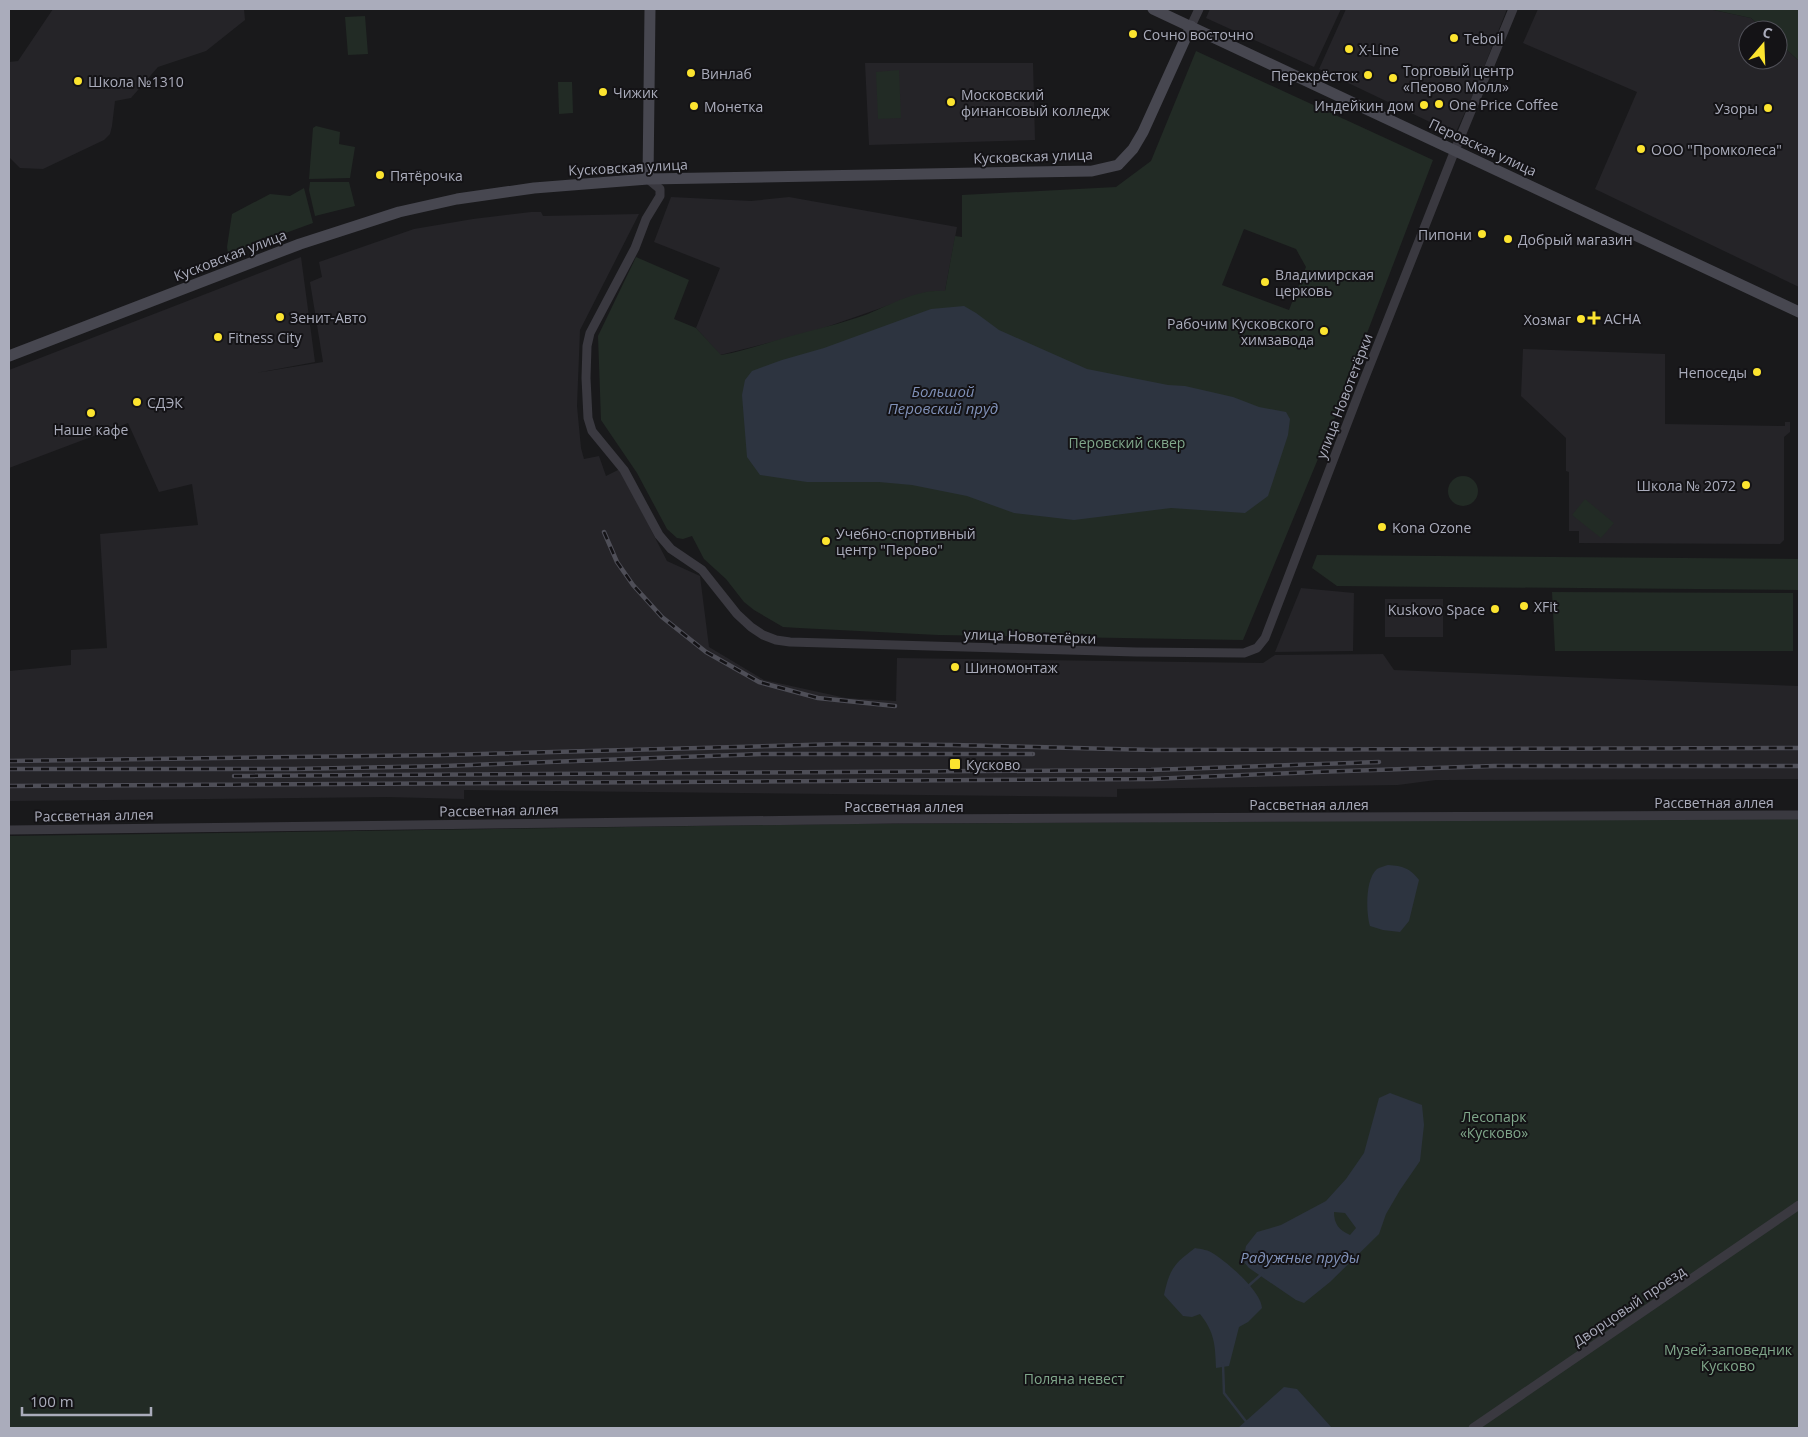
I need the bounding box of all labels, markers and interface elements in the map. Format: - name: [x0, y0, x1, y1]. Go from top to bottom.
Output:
- north arrow: [1738, 20, 1788, 70]
- text: С: [1760, 22, 1775, 43]
- place label: Сочно восточно: [1143, 25, 1254, 44]
- marker: Сочно восточно: [1127, 28, 1139, 40]
- place label: Teboil: [1464, 29, 1504, 48]
- marker: Teboil: [1448, 32, 1460, 44]
- place label: X-Line: [1359, 40, 1399, 59]
- marker: X-Line: [1343, 43, 1355, 55]
- place label: Торговый центр «Перово Молл»: [1403, 61, 1514, 96]
- place label: Винлаб: [701, 64, 752, 83]
- place label: Перекрёсток: [1271, 66, 1359, 85]
- marker: Винлаб: [685, 67, 697, 79]
- marker: Перекрёсток: [1362, 69, 1374, 81]
- place label: Школа №1310: [88, 72, 184, 91]
- marker: Торговый центр «Перово Молл»: [1387, 72, 1399, 84]
- marker: Школа №1310: [72, 75, 84, 87]
- place label: Чижик: [613, 83, 659, 102]
- place label: Московский финансовый колледж: [961, 85, 1110, 120]
- marker: Чижик: [597, 86, 609, 98]
- place label: One Price Coffee: [1449, 95, 1558, 114]
- marker: Московский финансовый колледж: [945, 96, 957, 108]
- place label: Индейкин дом: [1314, 96, 1414, 115]
- place label: Монетка: [704, 97, 763, 116]
- marker: One Price Coffee: [1433, 98, 1445, 110]
- marker: Индейкин дом: [1418, 99, 1430, 111]
- place label: Узоры: [1715, 99, 1758, 118]
- marker: Монетка: [688, 100, 700, 112]
- marker: Узоры: [1762, 102, 1774, 114]
- street label: Перовская улица: [1426, 114, 1540, 180]
- place label: ООО "Промколеса": [1651, 140, 1782, 159]
- marker: ООО "Промколеса": [1635, 143, 1647, 155]
- street label: Кусковская улица: [973, 144, 1093, 168]
- street label: Кусковская улица: [568, 154, 688, 180]
- place label: Пятёрочка: [390, 166, 463, 185]
- marker: Пятёрочка: [374, 169, 386, 181]
- street label: Кусковская улица: [171, 225, 289, 285]
- place label: Пипони: [1418, 225, 1472, 244]
- marker: Пипони: [1476, 228, 1488, 240]
- place label: Добрый магазин: [1518, 230, 1633, 249]
- marker: Добрый магазин: [1502, 233, 1514, 245]
- place label: Владимирская церковь: [1275, 265, 1374, 300]
- marker: Владимирская церковь: [1259, 276, 1271, 288]
- place label: Зенит-Авто: [290, 308, 367, 327]
- place label: АСНА: [1604, 309, 1641, 328]
- place label: Хозмаг: [1524, 310, 1571, 329]
- marker: Зенит-Авто: [274, 311, 286, 323]
- marker: АСНА: [1588, 312, 1600, 324]
- marker: Хозмаг: [1575, 313, 1587, 325]
- place label: Рабочим Кусковского химзавода: [1167, 314, 1314, 349]
- marker: Рабочим Кусковского химзавода: [1318, 325, 1330, 337]
- place label: Fitness City: [228, 328, 303, 347]
- marker: Fitness City: [212, 331, 224, 343]
- street label: улица Новотетёрки: [1311, 331, 1377, 461]
- place label: Непоседы: [1678, 363, 1747, 382]
- marker: Непоседы: [1751, 366, 1763, 378]
- water label: Большой Перовский пруд: [888, 381, 998, 418]
- place label: СДЭК: [147, 393, 183, 412]
- marker: СДЭК: [131, 396, 143, 408]
- marker: Наше кафе: [85, 407, 97, 419]
- place label: Наше кафе: [54, 420, 129, 439]
- park label: Перовский сквер: [1069, 433, 1185, 452]
- place label: Школа № 2072: [1637, 476, 1736, 495]
- marker: Школа № 2072: [1740, 479, 1752, 491]
- place label: Kona Ozone: [1392, 518, 1471, 537]
- marker: Kona Ozone: [1376, 521, 1388, 533]
- place label: Учебно-спортивный центр "Перово": [836, 524, 976, 559]
- marker: Учебно-спортивный центр "Перово": [820, 535, 832, 547]
- place label: XFit: [1534, 597, 1558, 616]
- place label: Kuskovo Space: [1388, 600, 1485, 619]
- marker: XFit: [1518, 600, 1530, 612]
- marker: Kuskovo Space: [1489, 603, 1501, 615]
- street label: улица Новотетёрки: [963, 624, 1097, 648]
- place label: Шиномонтаж: [965, 658, 1059, 677]
- marker: Шиномонтаж: [949, 661, 961, 673]
- place label: Кусково: [966, 755, 1020, 774]
- marker: Кусково: [948, 757, 962, 771]
- street label: Рассветная аллея: [1654, 793, 1774, 812]
- street label: Рассветная аллея: [1249, 795, 1369, 814]
- street label: Рассветная аллея: [844, 797, 964, 816]
- street label: Рассветная аллея: [439, 799, 559, 821]
- street label: Рассветная аллея: [34, 804, 154, 826]
- park label: Лесопарк «Кусково»: [1460, 1107, 1528, 1142]
- water label: Радужные пруды: [1240, 1247, 1360, 1267]
- street label: Дворцовый проезд: [1569, 1261, 1689, 1351]
- park label: Музей-заповедник Кусково: [1664, 1340, 1793, 1375]
- park label: Поляна невест: [1024, 1369, 1125, 1388]
- scale bar: [22, 1384, 151, 1416]
- text: 100 m: [30, 1391, 74, 1411]

